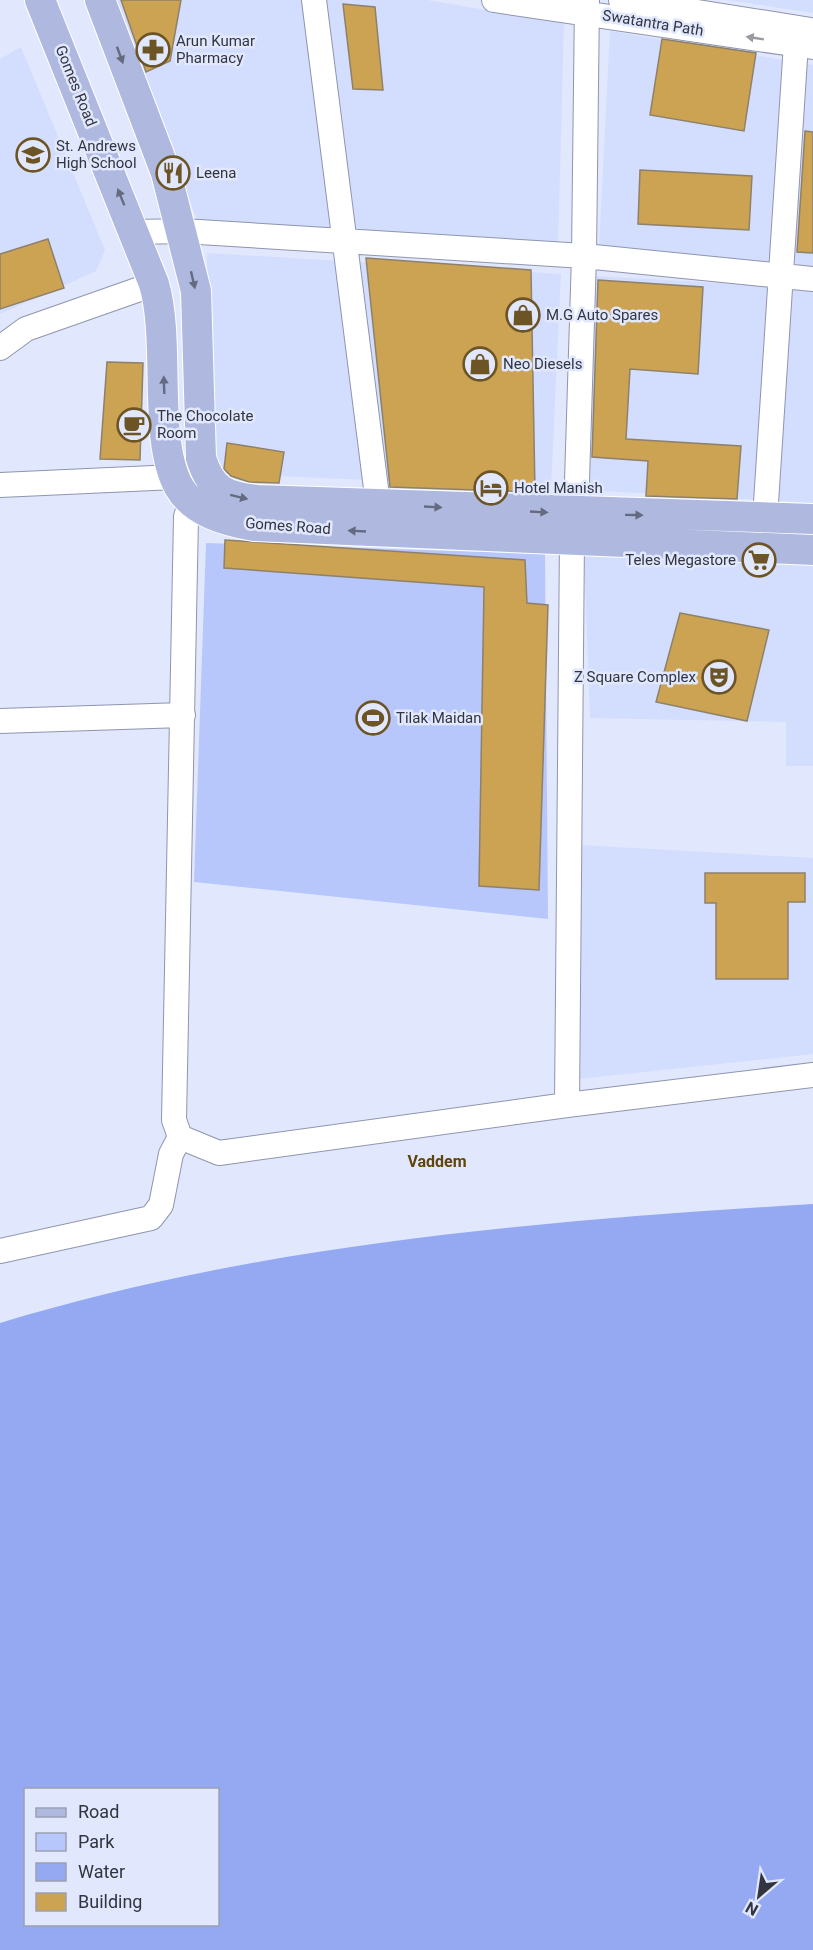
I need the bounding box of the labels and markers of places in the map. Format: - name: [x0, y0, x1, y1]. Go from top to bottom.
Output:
- pharmacy icon: Arun Kumar Pharmacy: [135, 32, 171, 68]
- place label: Arun Kumar Pharmacy: [176, 32, 255, 67]
- school or university icon: St. Andrews High School: [15, 137, 51, 173]
- place label: St. Andrews High School: [56, 137, 137, 172]
- restaurant icon: Leena: [155, 155, 191, 191]
- place label: Leena: [196, 164, 236, 182]
- shop icon: M.G Auto Spares: [505, 297, 541, 333]
- place label: M.G Auto Spares: [546, 306, 658, 324]
- shop icon: Neo Diesels: [462, 346, 498, 382]
- place label: Neo Diesels: [503, 355, 582, 373]
- cafe icon: The Chocolate Room: [116, 407, 152, 443]
- place label: The Chocolate Room: [157, 407, 254, 442]
- hotel icon: Hotel Manish: [473, 470, 509, 506]
- place label: Hotel Manish: [514, 479, 603, 497]
- supermarket icon: Teles Megastore: [741, 542, 777, 578]
- place label: Teles Megastore: [625, 551, 736, 569]
- theatre icon: Z Square Complex: [701, 659, 737, 695]
- place label: Z Square Complex: [574, 668, 697, 686]
- sports icon: Tilak Maidan: [355, 700, 391, 736]
- place label: Tilak Maidan: [396, 709, 482, 727]

